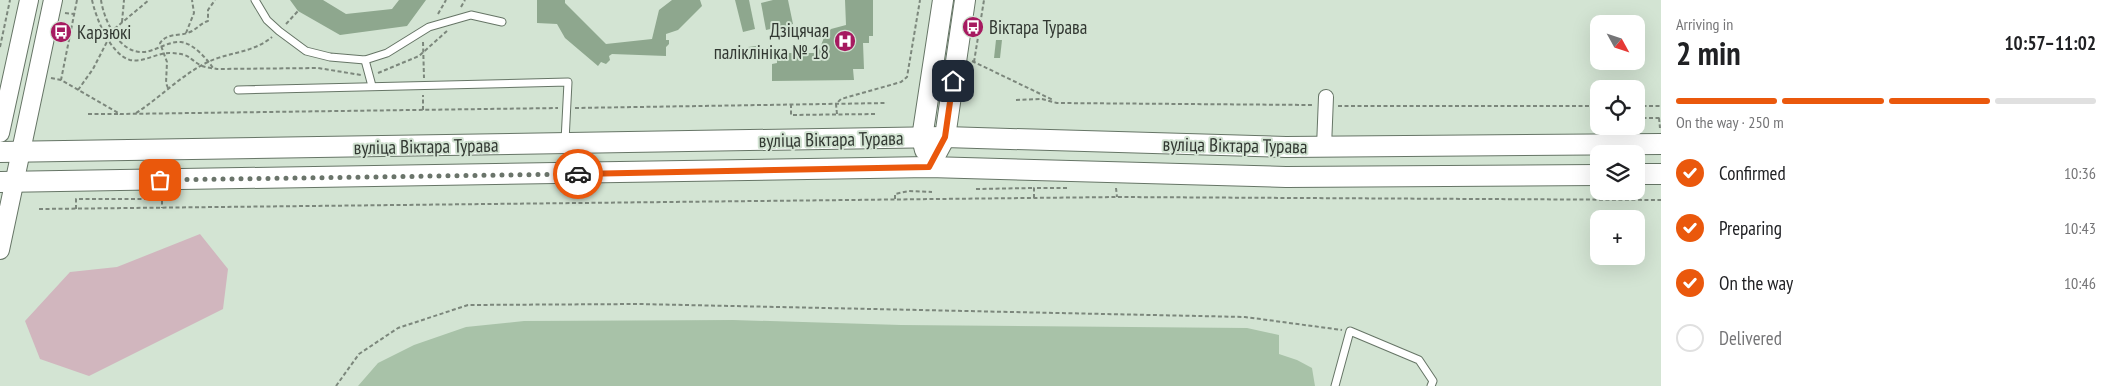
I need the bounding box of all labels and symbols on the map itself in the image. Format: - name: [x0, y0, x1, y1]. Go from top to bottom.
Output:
- bus stop icon: Віктара Турава: [961, 15, 985, 39]
- place label: Віктара Турава: [989, 15, 1087, 39]
- north arrow: [1590, 15, 1645, 70]
- place label: Дзіцячая паліклініка № 18: [714, 18, 829, 64]
- bus stop icon: Карзюкі: [49, 20, 73, 44]
- place label: Карзюкі: [77, 20, 131, 44]
- hospital icon: Дзіцячая паліклініка № 18: [833, 29, 857, 53]
- pin: [932, 60, 974, 102]
- street label: вуліца Віктара Турава: [758, 126, 904, 152]
- street label: вуліца Віктара Турава: [1162, 132, 1308, 158]
- street label: вуліца Віктара Турава: [353, 133, 499, 159]
- courier: [553, 149, 603, 199]
- pin: [139, 159, 181, 201]

